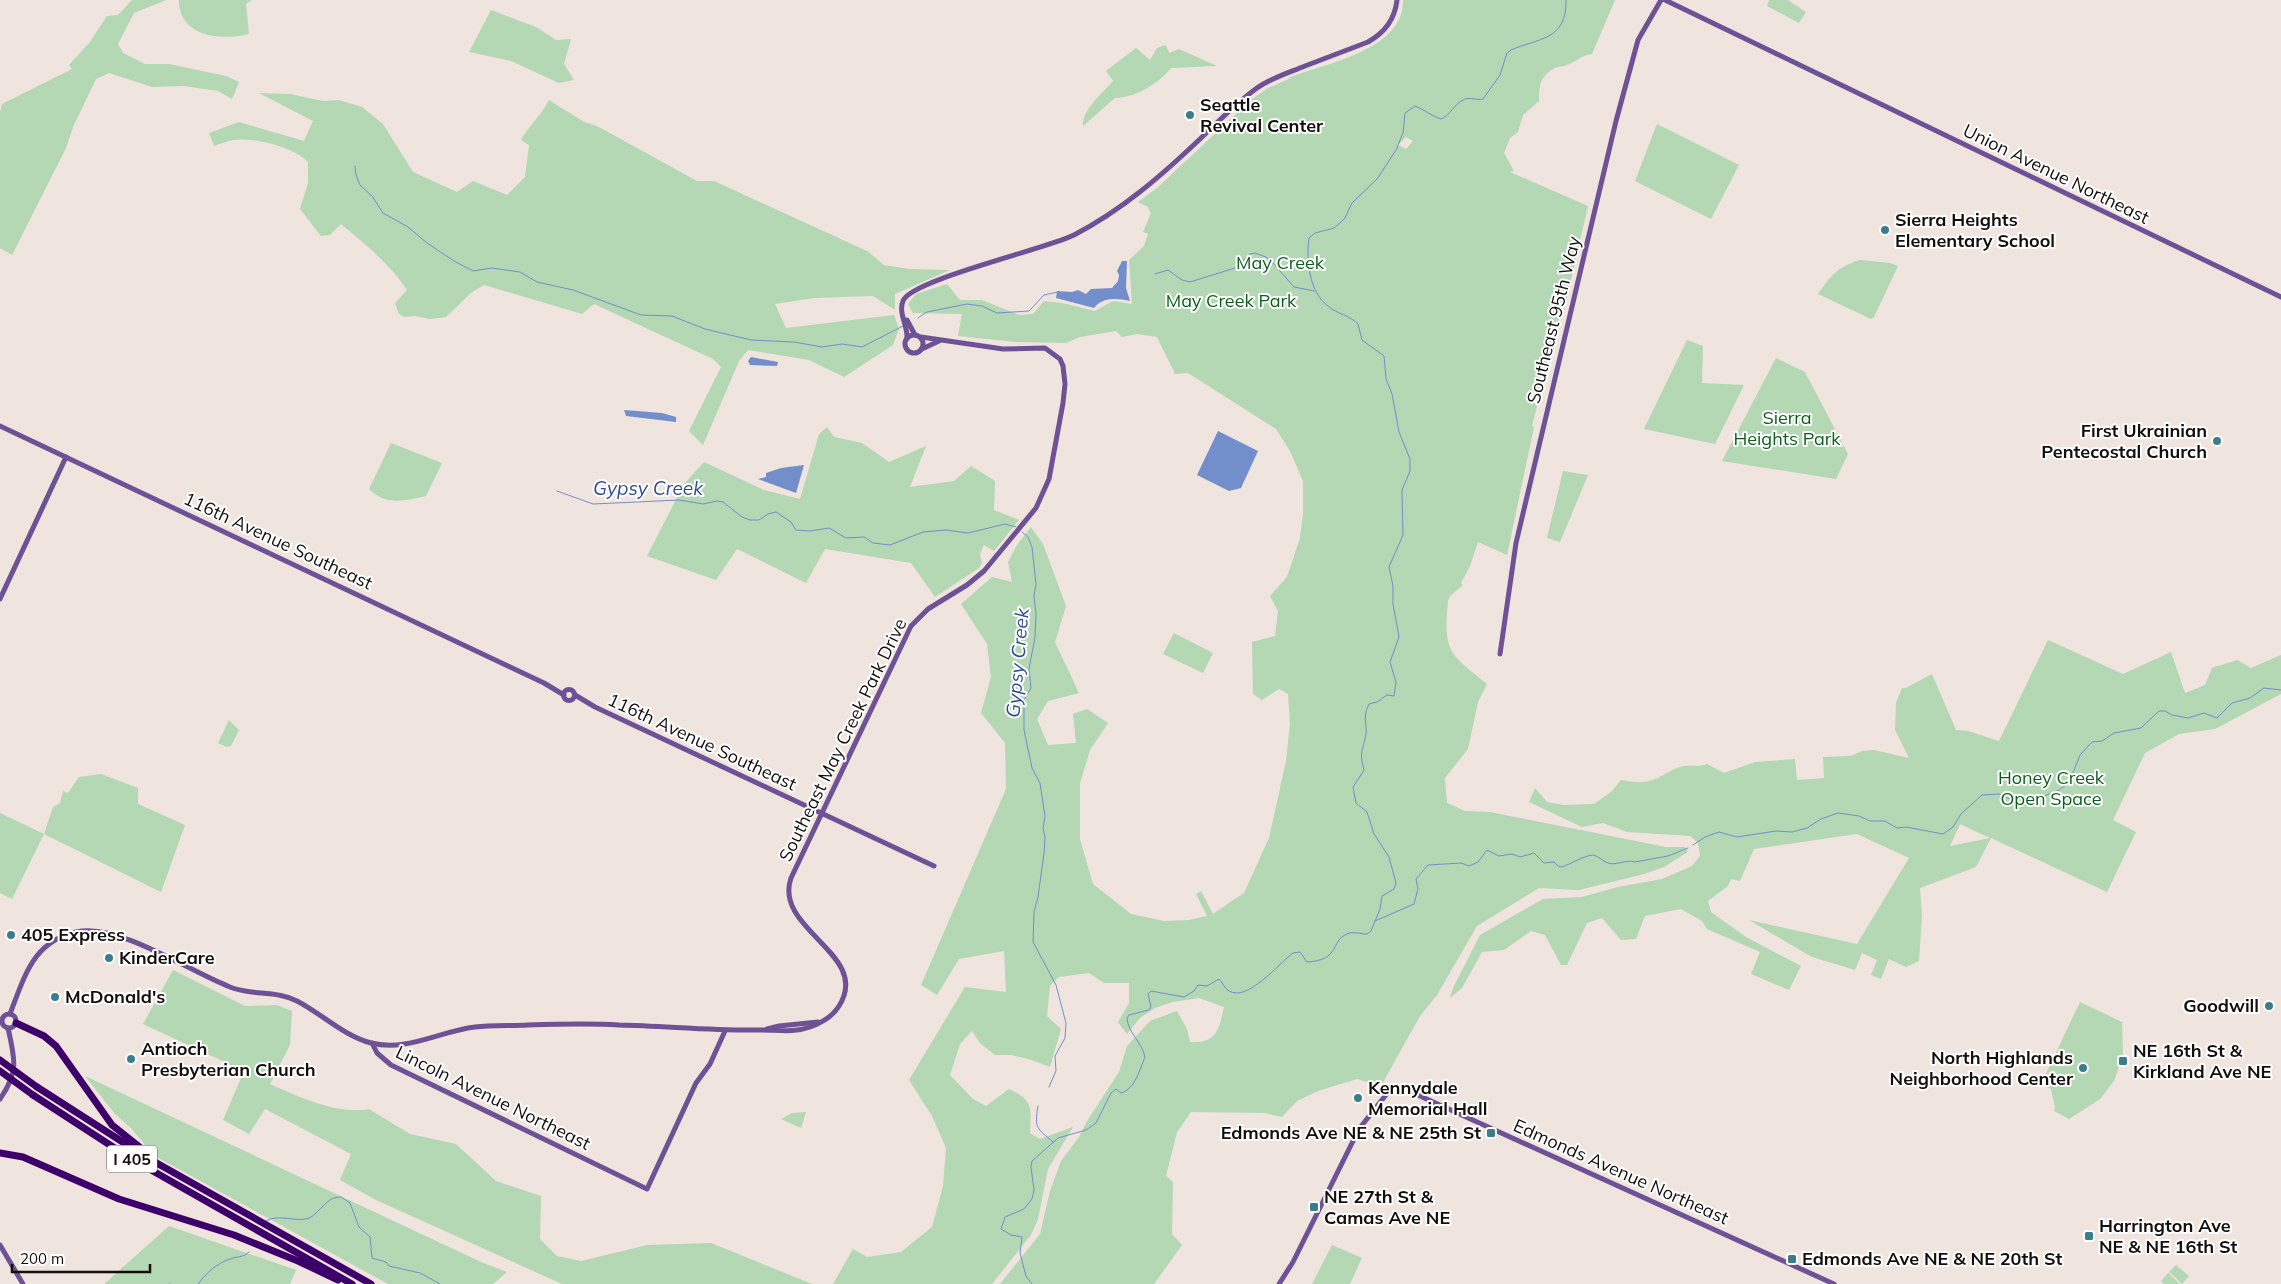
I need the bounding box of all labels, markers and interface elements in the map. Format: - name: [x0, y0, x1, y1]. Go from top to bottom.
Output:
- place label: Seattle Revival Center: [1200, 93, 1324, 137]
- marker: Seattle Revival Center: [1184, 109, 1196, 121]
- street label: Union Avenue Northeast: [1959, 118, 2153, 229]
- place label: Sierra Heights Elementary School: [1895, 208, 2055, 252]
- marker: Sierra Heights Elementary School: [1879, 224, 1891, 236]
- street label: Southeast 95th Way: [1522, 233, 1586, 406]
- park label: May Creek: [1236, 251, 1325, 274]
- park label: May Creek Park: [1166, 289, 1297, 312]
- park label: Sierra Heights Park: [1733, 406, 1841, 450]
- place label: First Ukrainian Pentecostal Church: [2041, 419, 2207, 463]
- marker: First Ukrainian Pentecostal Church: [2211, 435, 2223, 447]
- water label: Gypsy Creek: [593, 476, 704, 500]
- street label: 116th Avenue Southeast: [180, 487, 376, 594]
- water label: Gypsy Creek: [1000, 606, 1034, 719]
- street label: Southeast May Creek Park Drive: [773, 614, 912, 865]
- street label: 116th Avenue Southeast: [604, 688, 800, 795]
- park label: Honey Creek Open Space: [1998, 766, 2105, 810]
- place label: 405 Express: [21, 923, 125, 946]
- marker: 405 Express: [5, 929, 17, 941]
- place label: KinderCare: [119, 946, 215, 969]
- marker: KinderCare: [103, 952, 115, 964]
- place label: McDonald's: [65, 985, 165, 1008]
- marker: McDonald's: [49, 991, 61, 1003]
- place label: Goodwill: [2183, 994, 2259, 1017]
- marker: Goodwill: [2263, 1000, 2275, 1012]
- place label: Antioch Presbyterian Church: [141, 1037, 316, 1081]
- place label: NE 16th St & Kirkland Ave NE: [2133, 1039, 2271, 1083]
- street label: Lincoln Avenue Northeast: [392, 1040, 594, 1155]
- place label: North Highlands Neighborhood Center: [1890, 1046, 2074, 1090]
- marker: Antioch Presbyterian Church: [125, 1053, 137, 1065]
- marker: NE 16th St & Kirkland Ave NE: [2117, 1055, 2129, 1067]
- marker: North Highlands Neighborhood Center: [2077, 1062, 2089, 1074]
- place label: Kennydale Memorial Hall: [1368, 1076, 1487, 1120]
- marker: Kennydale Memorial Hall: [1352, 1092, 1364, 1104]
- street label: Edmonds Avenue Northeast: [1510, 1114, 1732, 1229]
- place label: Edmonds Ave NE & NE 25th St: [1221, 1121, 1481, 1144]
- marker: Edmonds Ave NE & NE 25th St: [1485, 1127, 1497, 1139]
- road number: I 405: [107, 1146, 157, 1172]
- place label: NE 27th St & Camas Ave NE: [1324, 1185, 1450, 1229]
- marker: NE 27th St & Camas Ave NE: [1308, 1201, 1320, 1213]
- place label: Harrington Ave NE & NE 16th St: [2099, 1214, 2238, 1258]
- marker: Harrington Ave NE & NE 16th St: [2083, 1230, 2095, 1242]
- scale bar: [12, 1242, 150, 1274]
- place label: Edmonds Ave NE & NE 20th St: [1802, 1247, 2063, 1270]
- text: 200 m: [20, 1249, 64, 1268]
- marker: Edmonds Ave NE & NE 20th St: [1786, 1253, 1798, 1265]

